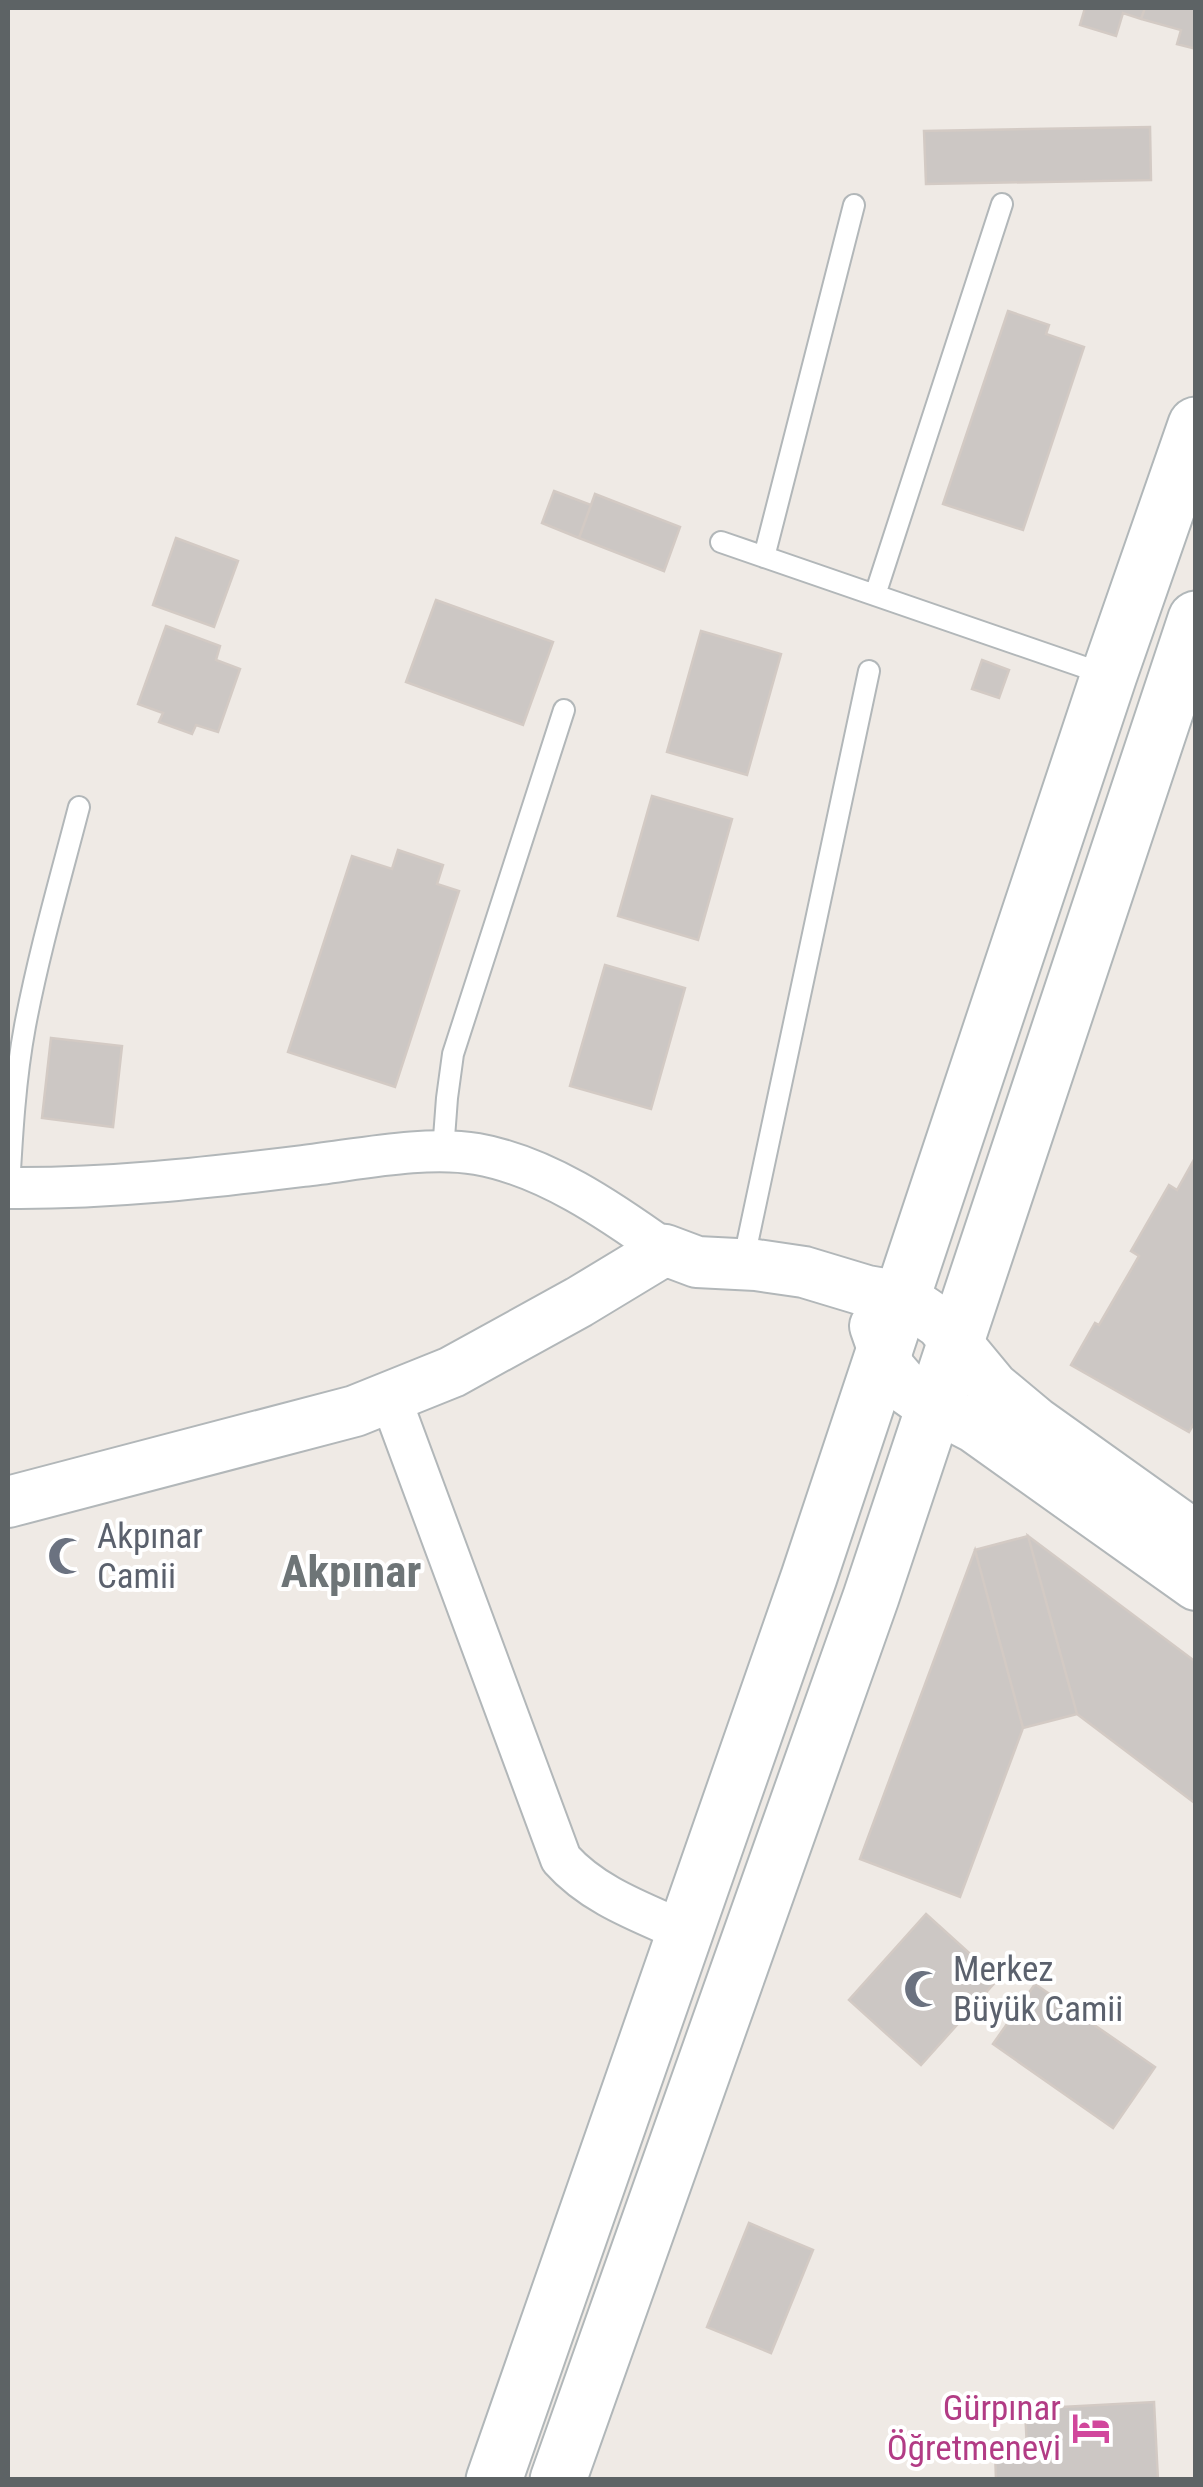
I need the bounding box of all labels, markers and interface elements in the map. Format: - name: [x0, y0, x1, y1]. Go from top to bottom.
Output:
- place label: Akpınar Camii: [97, 1516, 203, 1597]
- mosque icon: Akpınar Camii: [46, 1535, 88, 1577]
- district label: Akpınar: [281, 1545, 421, 1598]
- place label: Merkez Büyük Camii: [953, 1949, 1123, 2030]
- mosque icon: Merkez Büyük Camii: [902, 1968, 944, 2010]
- place label: Gürpınar Öğretmenevi: [887, 2388, 1061, 2469]
- hotel icon: Gürpınar Öğretmenevi: [1070, 2407, 1112, 2449]

